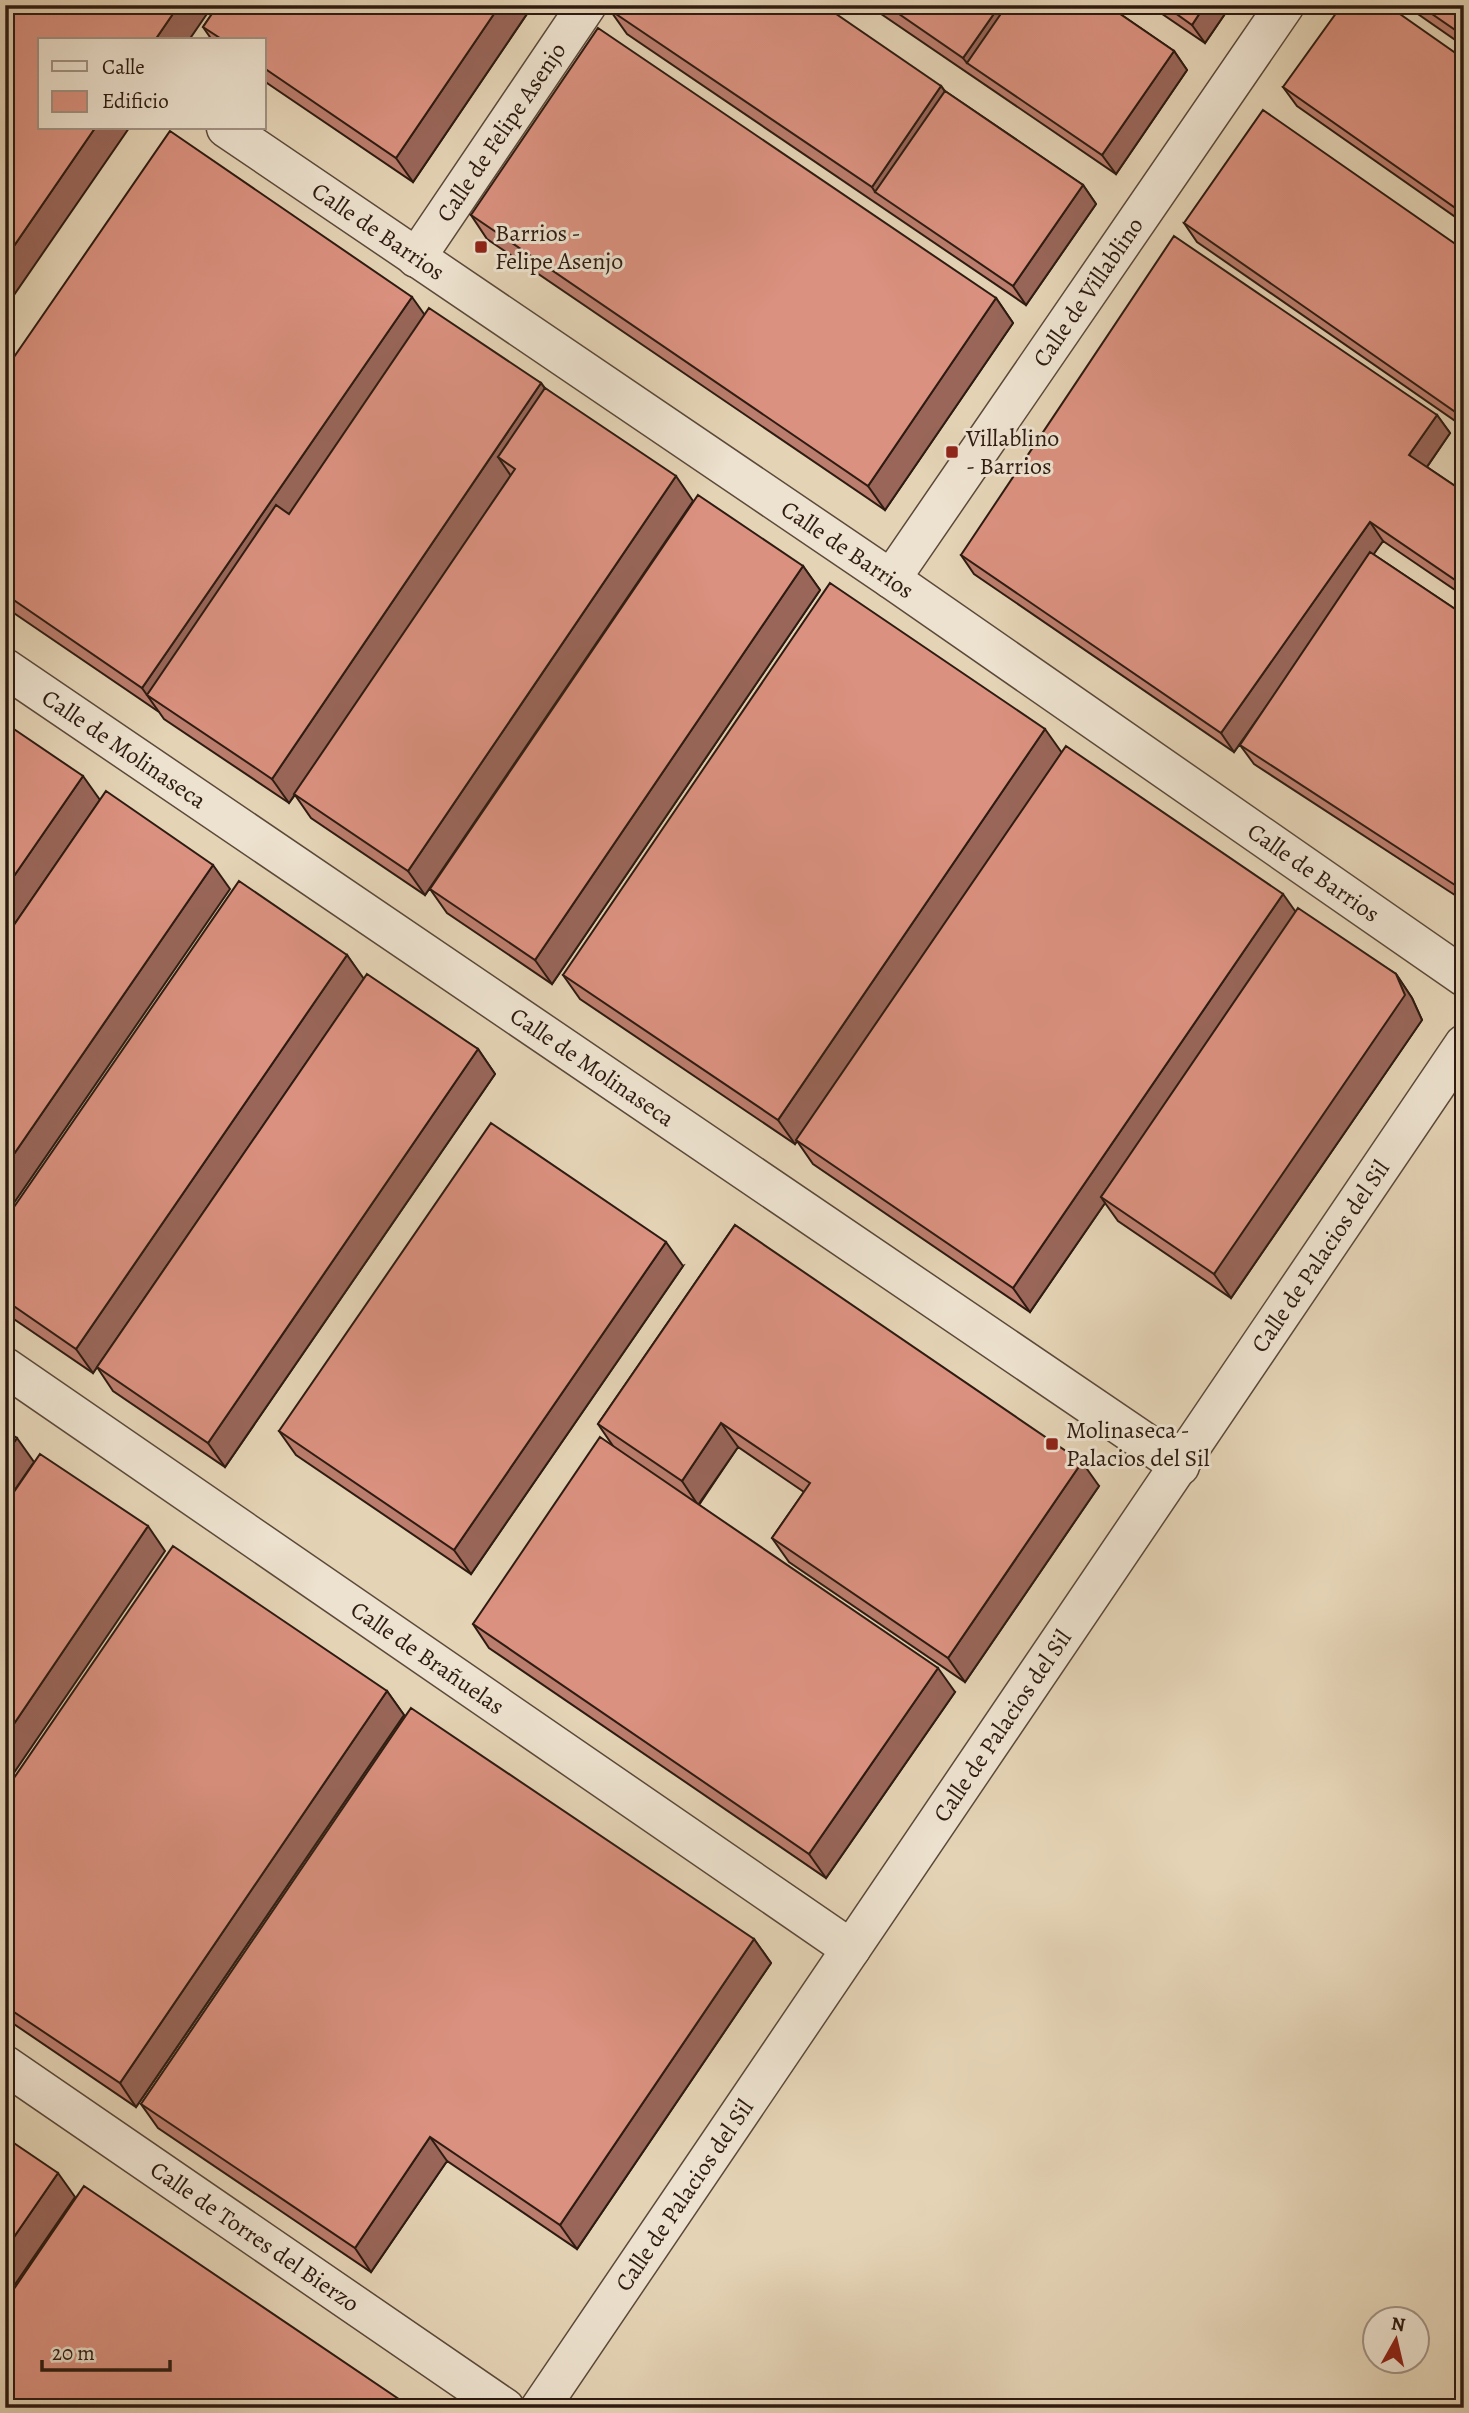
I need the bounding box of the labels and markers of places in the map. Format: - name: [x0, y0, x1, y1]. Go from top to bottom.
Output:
- place label: Barrios - Felipe Asenjo: [495, 217, 623, 277]
- marker: Barrios - Felipe Asenjo: [473, 239, 489, 255]
- place label: Villablino - Barrios: [965, 422, 1059, 482]
- marker: Villablino - Barrios: [944, 444, 960, 460]
- place label: Molinaseca - Palacios del Sil: [1066, 1414, 1210, 1474]
- marker: Molinaseca - Palacios del Sil: [1044, 1436, 1060, 1452]

